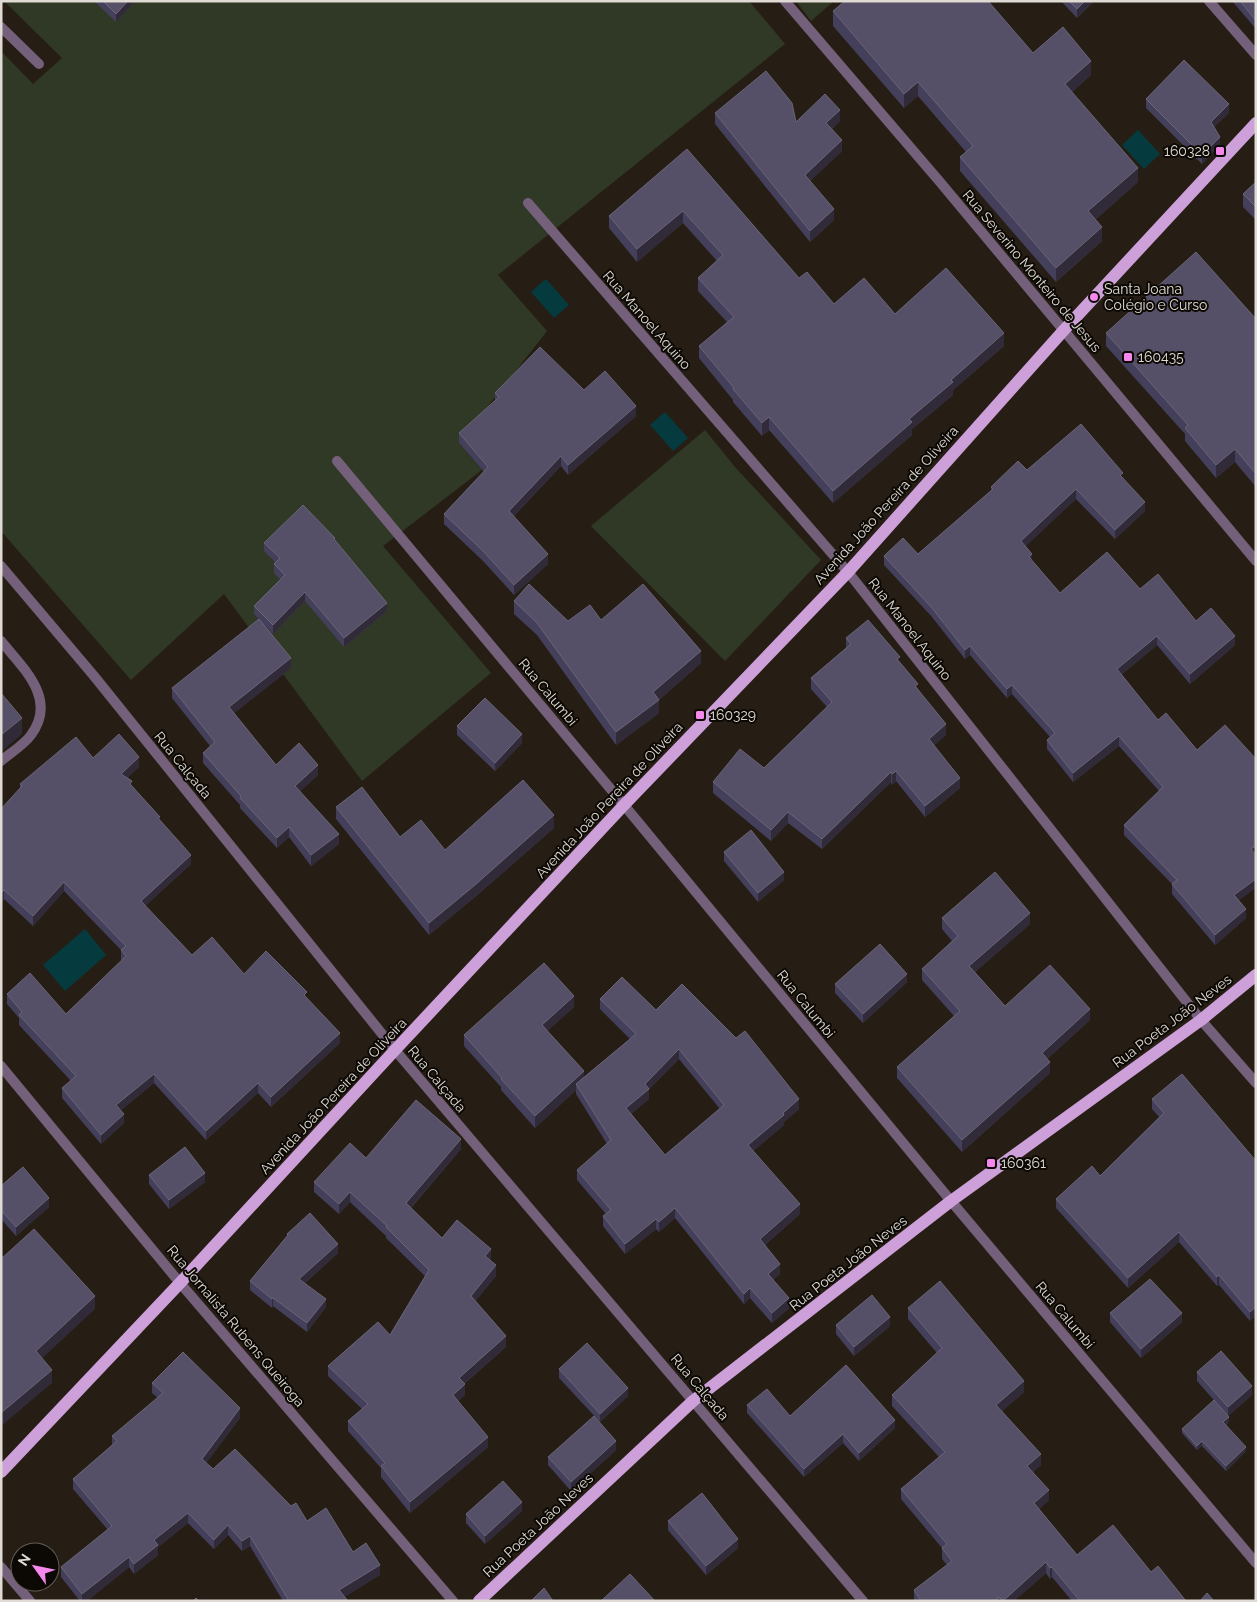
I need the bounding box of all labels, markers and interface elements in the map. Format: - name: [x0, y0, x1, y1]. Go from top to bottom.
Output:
- place label: 160328: [1164, 143, 1210, 159]
- marker: 160328: [1214, 145, 1226, 157]
- street label: Rua Severino Monteiro de Jesus: [960, 187, 1105, 355]
- street label: Rua Manoel Aquino: [600, 267, 694, 373]
- place label: Santa Joana Colégio e Curso: [1104, 281, 1207, 313]
- marker: Santa Joana Colégio e Curso: [1088, 291, 1100, 303]
- place label: 160435: [1138, 349, 1184, 365]
- marker: 160435: [1122, 351, 1134, 363]
- street label: Avenida João Pereira de Oliveira: [811, 423, 961, 587]
- street label: Rua Manoel Aquino: [865, 575, 955, 683]
- street label: Rua Calumbi: [515, 655, 581, 729]
- place label: 160329: [710, 707, 756, 723]
- marker: 160329: [694, 709, 706, 721]
- street label: Avenida João Pereira de Oliveira: [532, 719, 686, 881]
- street label: Rua Calçada: [151, 728, 215, 802]
- street label: Rua Calumbi: [774, 967, 838, 1041]
- street label: Rua Poeta João Neves: [1109, 971, 1235, 1071]
- street label: Avenida João Pereira de Oliveira: [256, 1015, 410, 1177]
- street label: Rua Calçada: [405, 1043, 469, 1115]
- place label: 160361: [1001, 1155, 1046, 1171]
- marker: 160361: [985, 1157, 997, 1169]
- street label: Rua Poeta João Neves: [786, 1212, 910, 1314]
- street label: Rua Jornalista Rubens Queiroga: [164, 1242, 308, 1410]
- street label: Rua Calumbi: [1032, 1278, 1098, 1352]
- street label: Rua Calçada: [668, 1351, 732, 1423]
- street label: Rua Poeta João Neves: [480, 1470, 596, 1580]
- north arrow: [10, 1542, 60, 1592]
- text: N: [14, 1551, 34, 1569]

